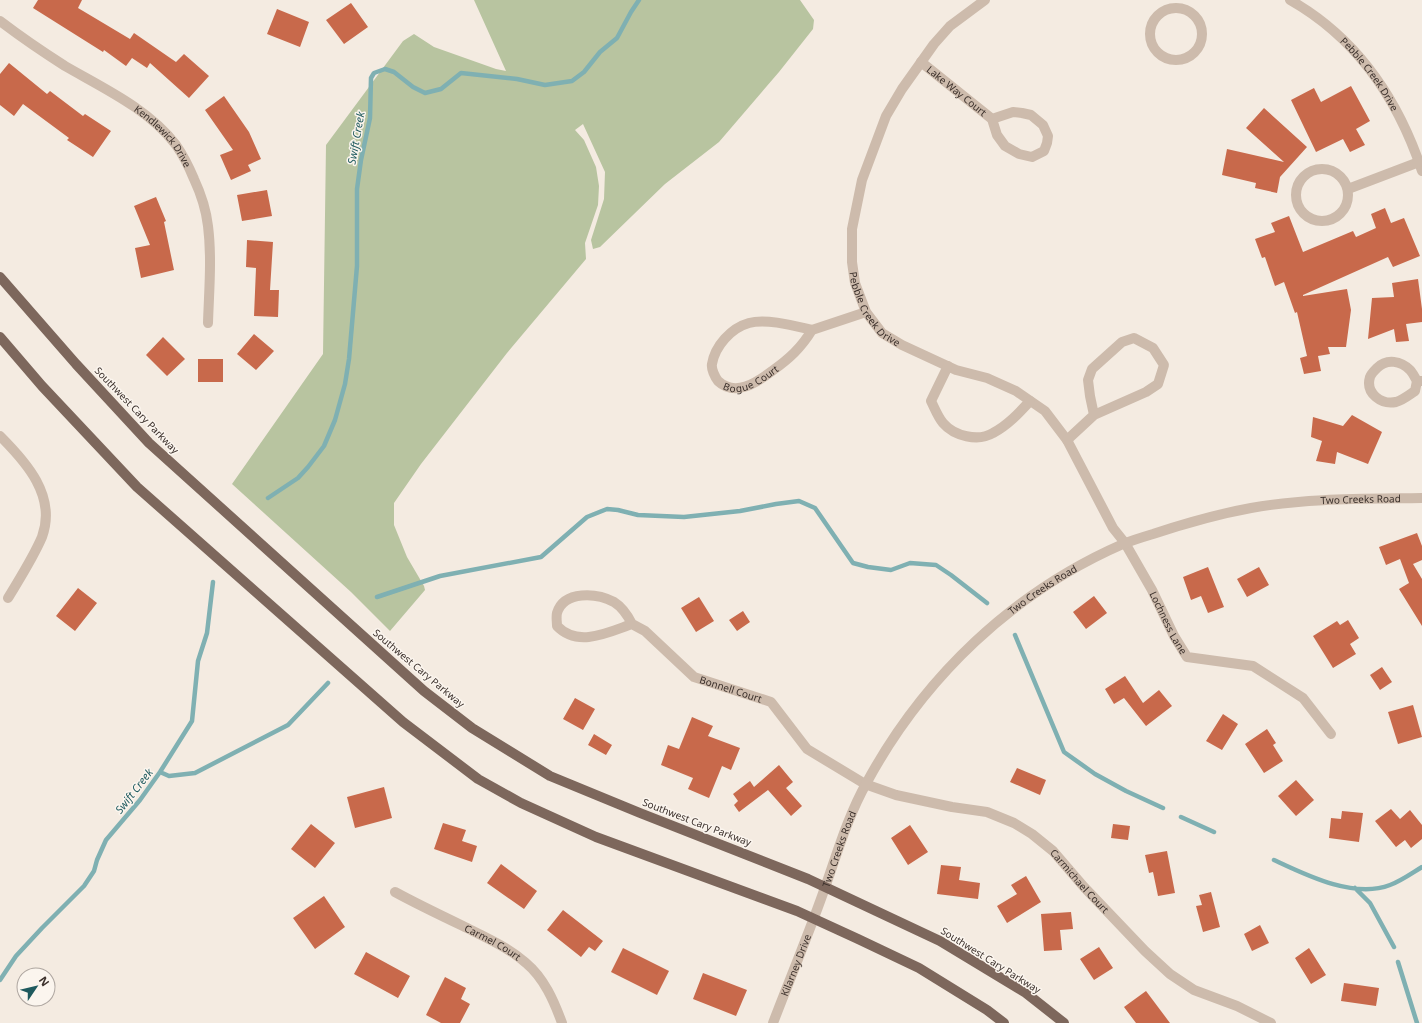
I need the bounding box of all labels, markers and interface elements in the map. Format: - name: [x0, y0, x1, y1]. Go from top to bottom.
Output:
- street label: Pebble Creek Drive: [1338, 34, 1402, 114]
- street label: Lake Way Court: [924, 62, 990, 119]
- street label: Kendlewick Drive: [131, 102, 195, 170]
- water label: Swift Creek: [343, 110, 368, 166]
- street label: Pebble Creek Drive: [846, 271, 903, 350]
- street label: Bogue Court: [721, 361, 782, 395]
- street label: Southwest Cary Parkway: [92, 364, 183, 457]
- street label: Two Creeks Road: [1320, 491, 1401, 507]
- street label: Two Creeks Road: [1005, 561, 1079, 618]
- street label: Lochness Lane: [1147, 589, 1191, 657]
- street label: Southwest Cary Parkway: [370, 626, 468, 711]
- street label: Bonnell Court: [698, 672, 764, 706]
- water label: Swift Creek: [111, 765, 156, 816]
- street label: Southwest Cary Parkway: [641, 795, 754, 850]
- street label: Two Creeks Road: [819, 809, 859, 889]
- street label: Carmichael Court: [1047, 846, 1112, 916]
- street label: Carmel Court: [462, 921, 524, 964]
- street label: Southwest Cary Parkway: [938, 923, 1044, 997]
- street label: Kilarney Drive: [777, 932, 814, 998]
- north arrow: [16, 967, 56, 1007]
- text: N: [36, 973, 53, 989]

